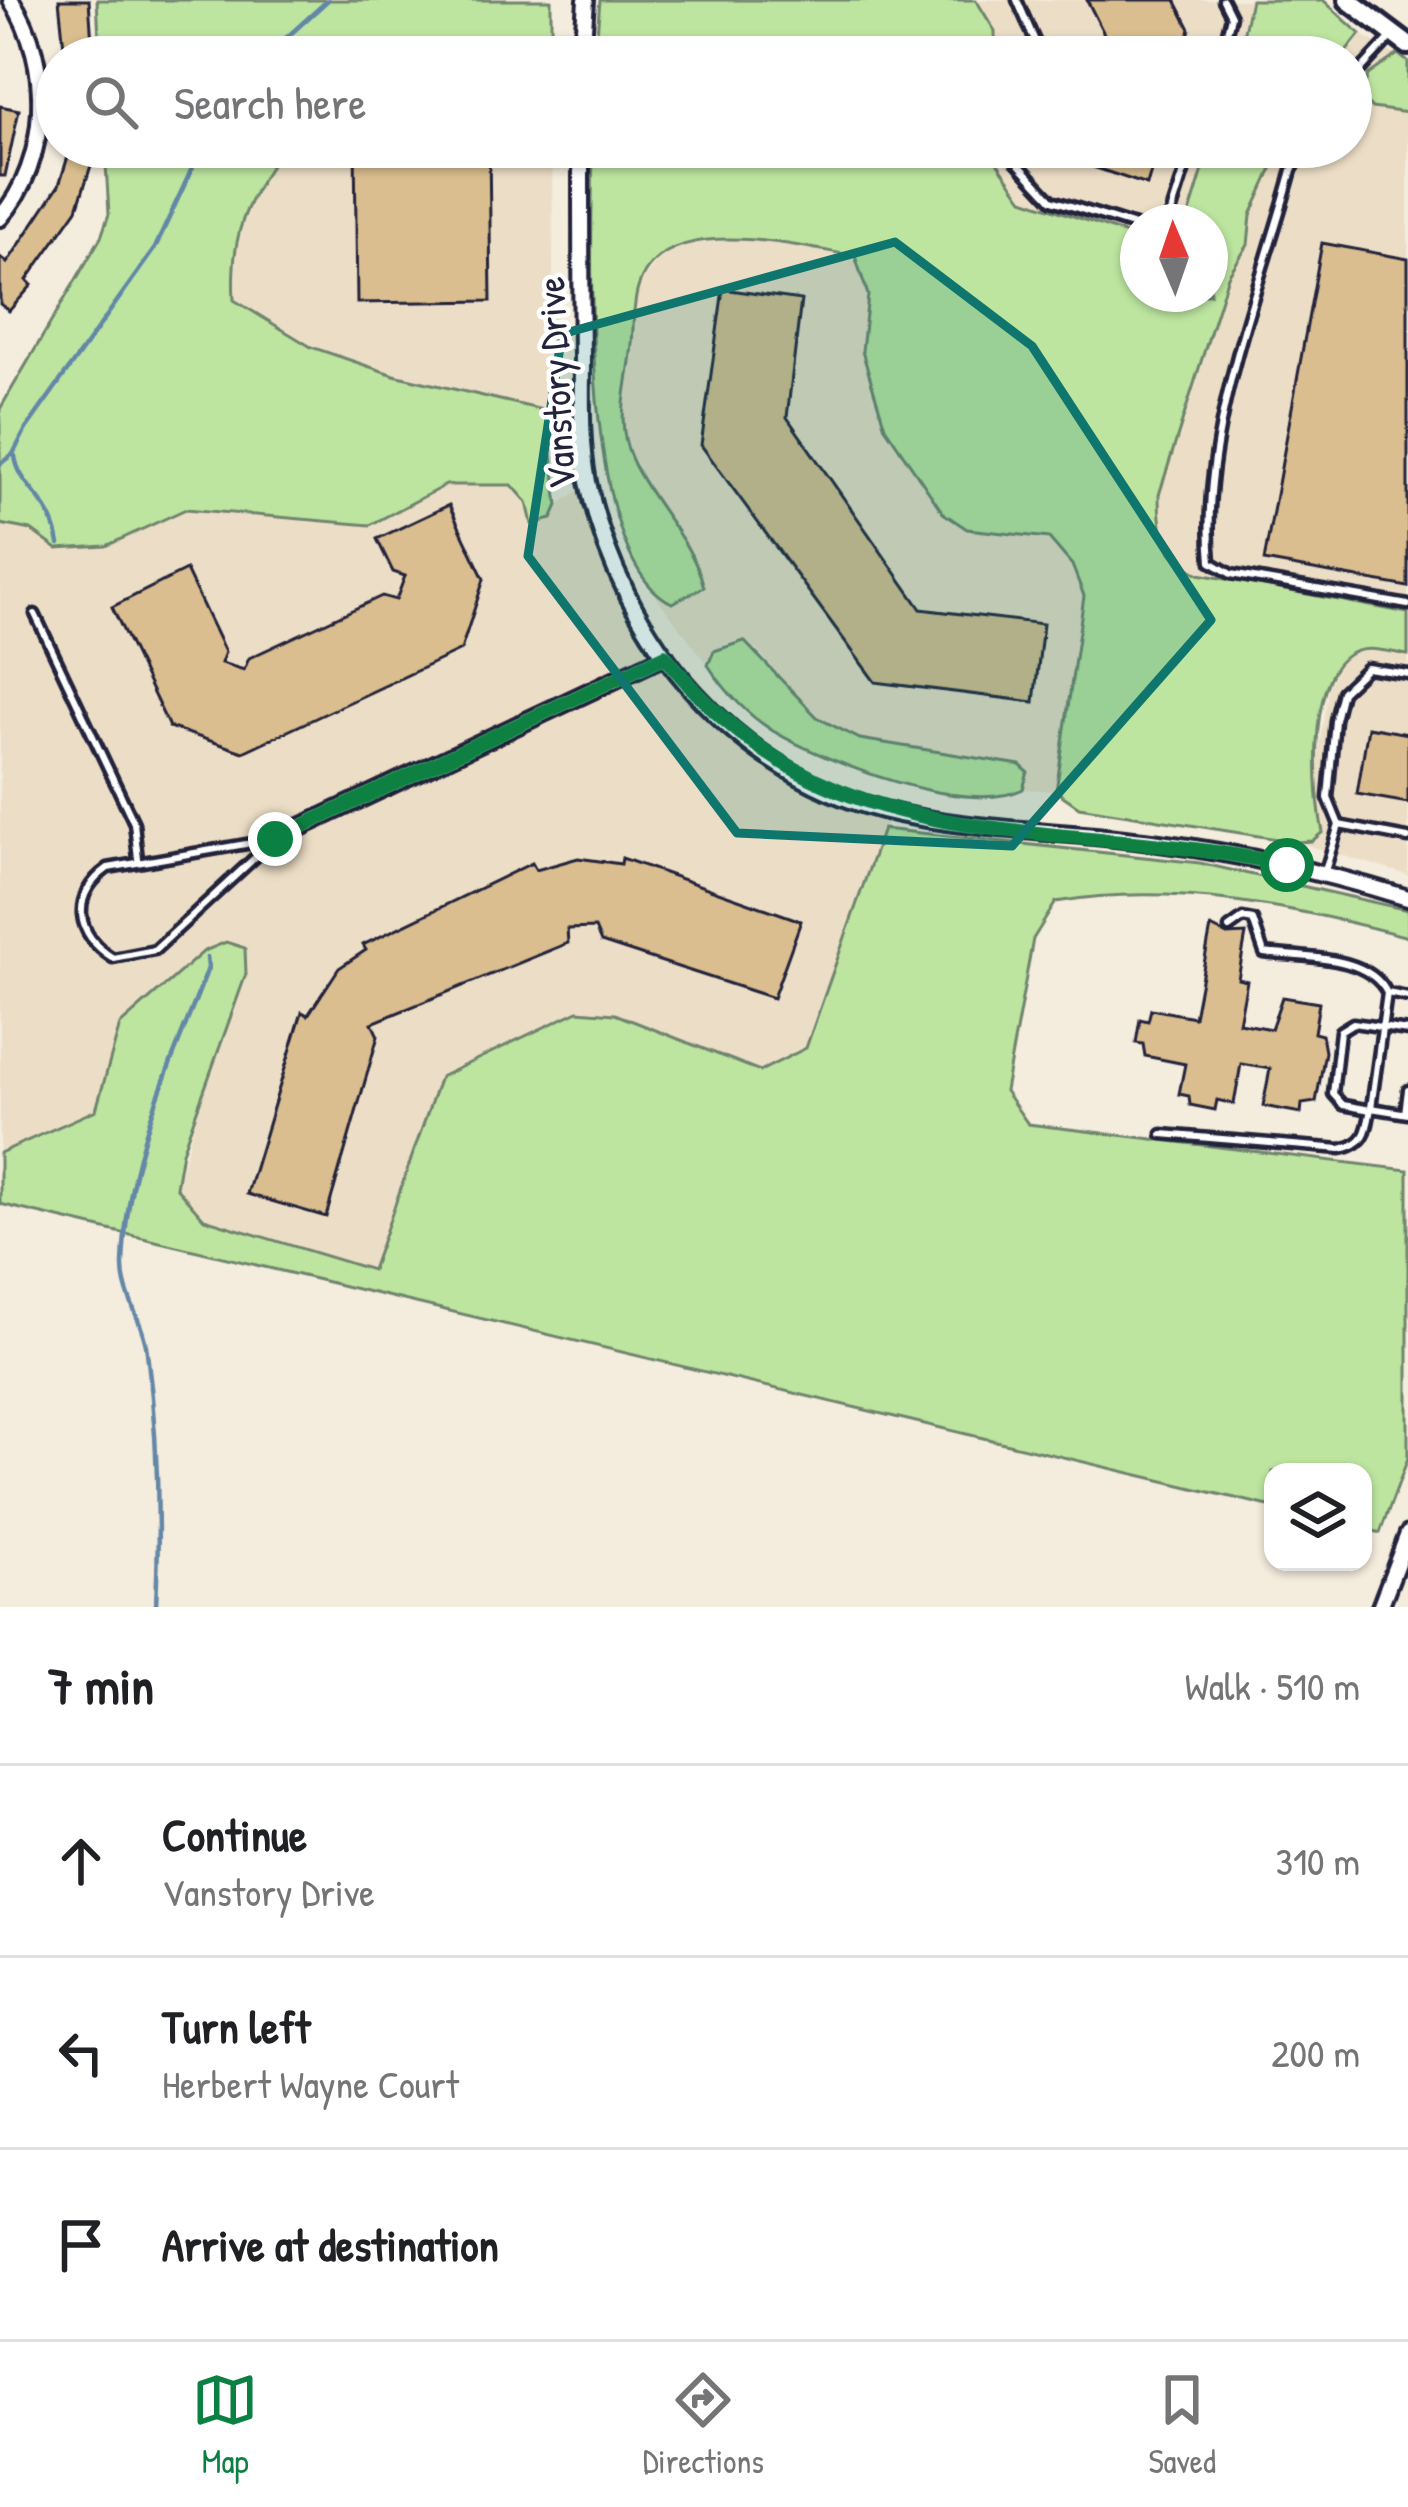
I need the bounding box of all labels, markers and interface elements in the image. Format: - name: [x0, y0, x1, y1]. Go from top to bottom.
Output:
- search box: [36, 36, 1372, 168]
- icon: search: [78, 69, 144, 135]
- text: Search here: [174, 72, 366, 133]
- north arrow: [1120, 204, 1228, 312]
- street label: Vanstory Drive: [523, 275, 587, 491]
- route end: [248, 812, 302, 866]
- route start: [1260, 838, 1314, 892]
- map controls: [1264, 1463, 1372, 1571]
- button: layers: [1264, 1463, 1372, 1571]
- text: 7 min: [48, 1651, 154, 1720]
- text: Walk · 510 m: [1185, 1659, 1360, 1712]
- text: Continue: [162, 1804, 307, 1865]
- icon: ahead: [48, 1828, 114, 1894]
- text: 310 m: [1275, 1834, 1360, 1887]
- text: Vanstory Drive: [162, 1865, 375, 1918]
- text: Turn left: [162, 1996, 311, 2057]
- icon: left: [48, 2020, 114, 2086]
- text: 200 m: [1271, 2026, 1360, 2079]
- text: Herbert Wayne Court: [162, 2057, 459, 2110]
- icon: arrive: [48, 2212, 114, 2278]
- text: Arrive at destination: [162, 2214, 499, 2275]
- tab: Map: [192, 2367, 258, 2483]
- tab: Directions: [643, 2367, 764, 2483]
- tab: Saved: [1148, 2367, 1216, 2483]

